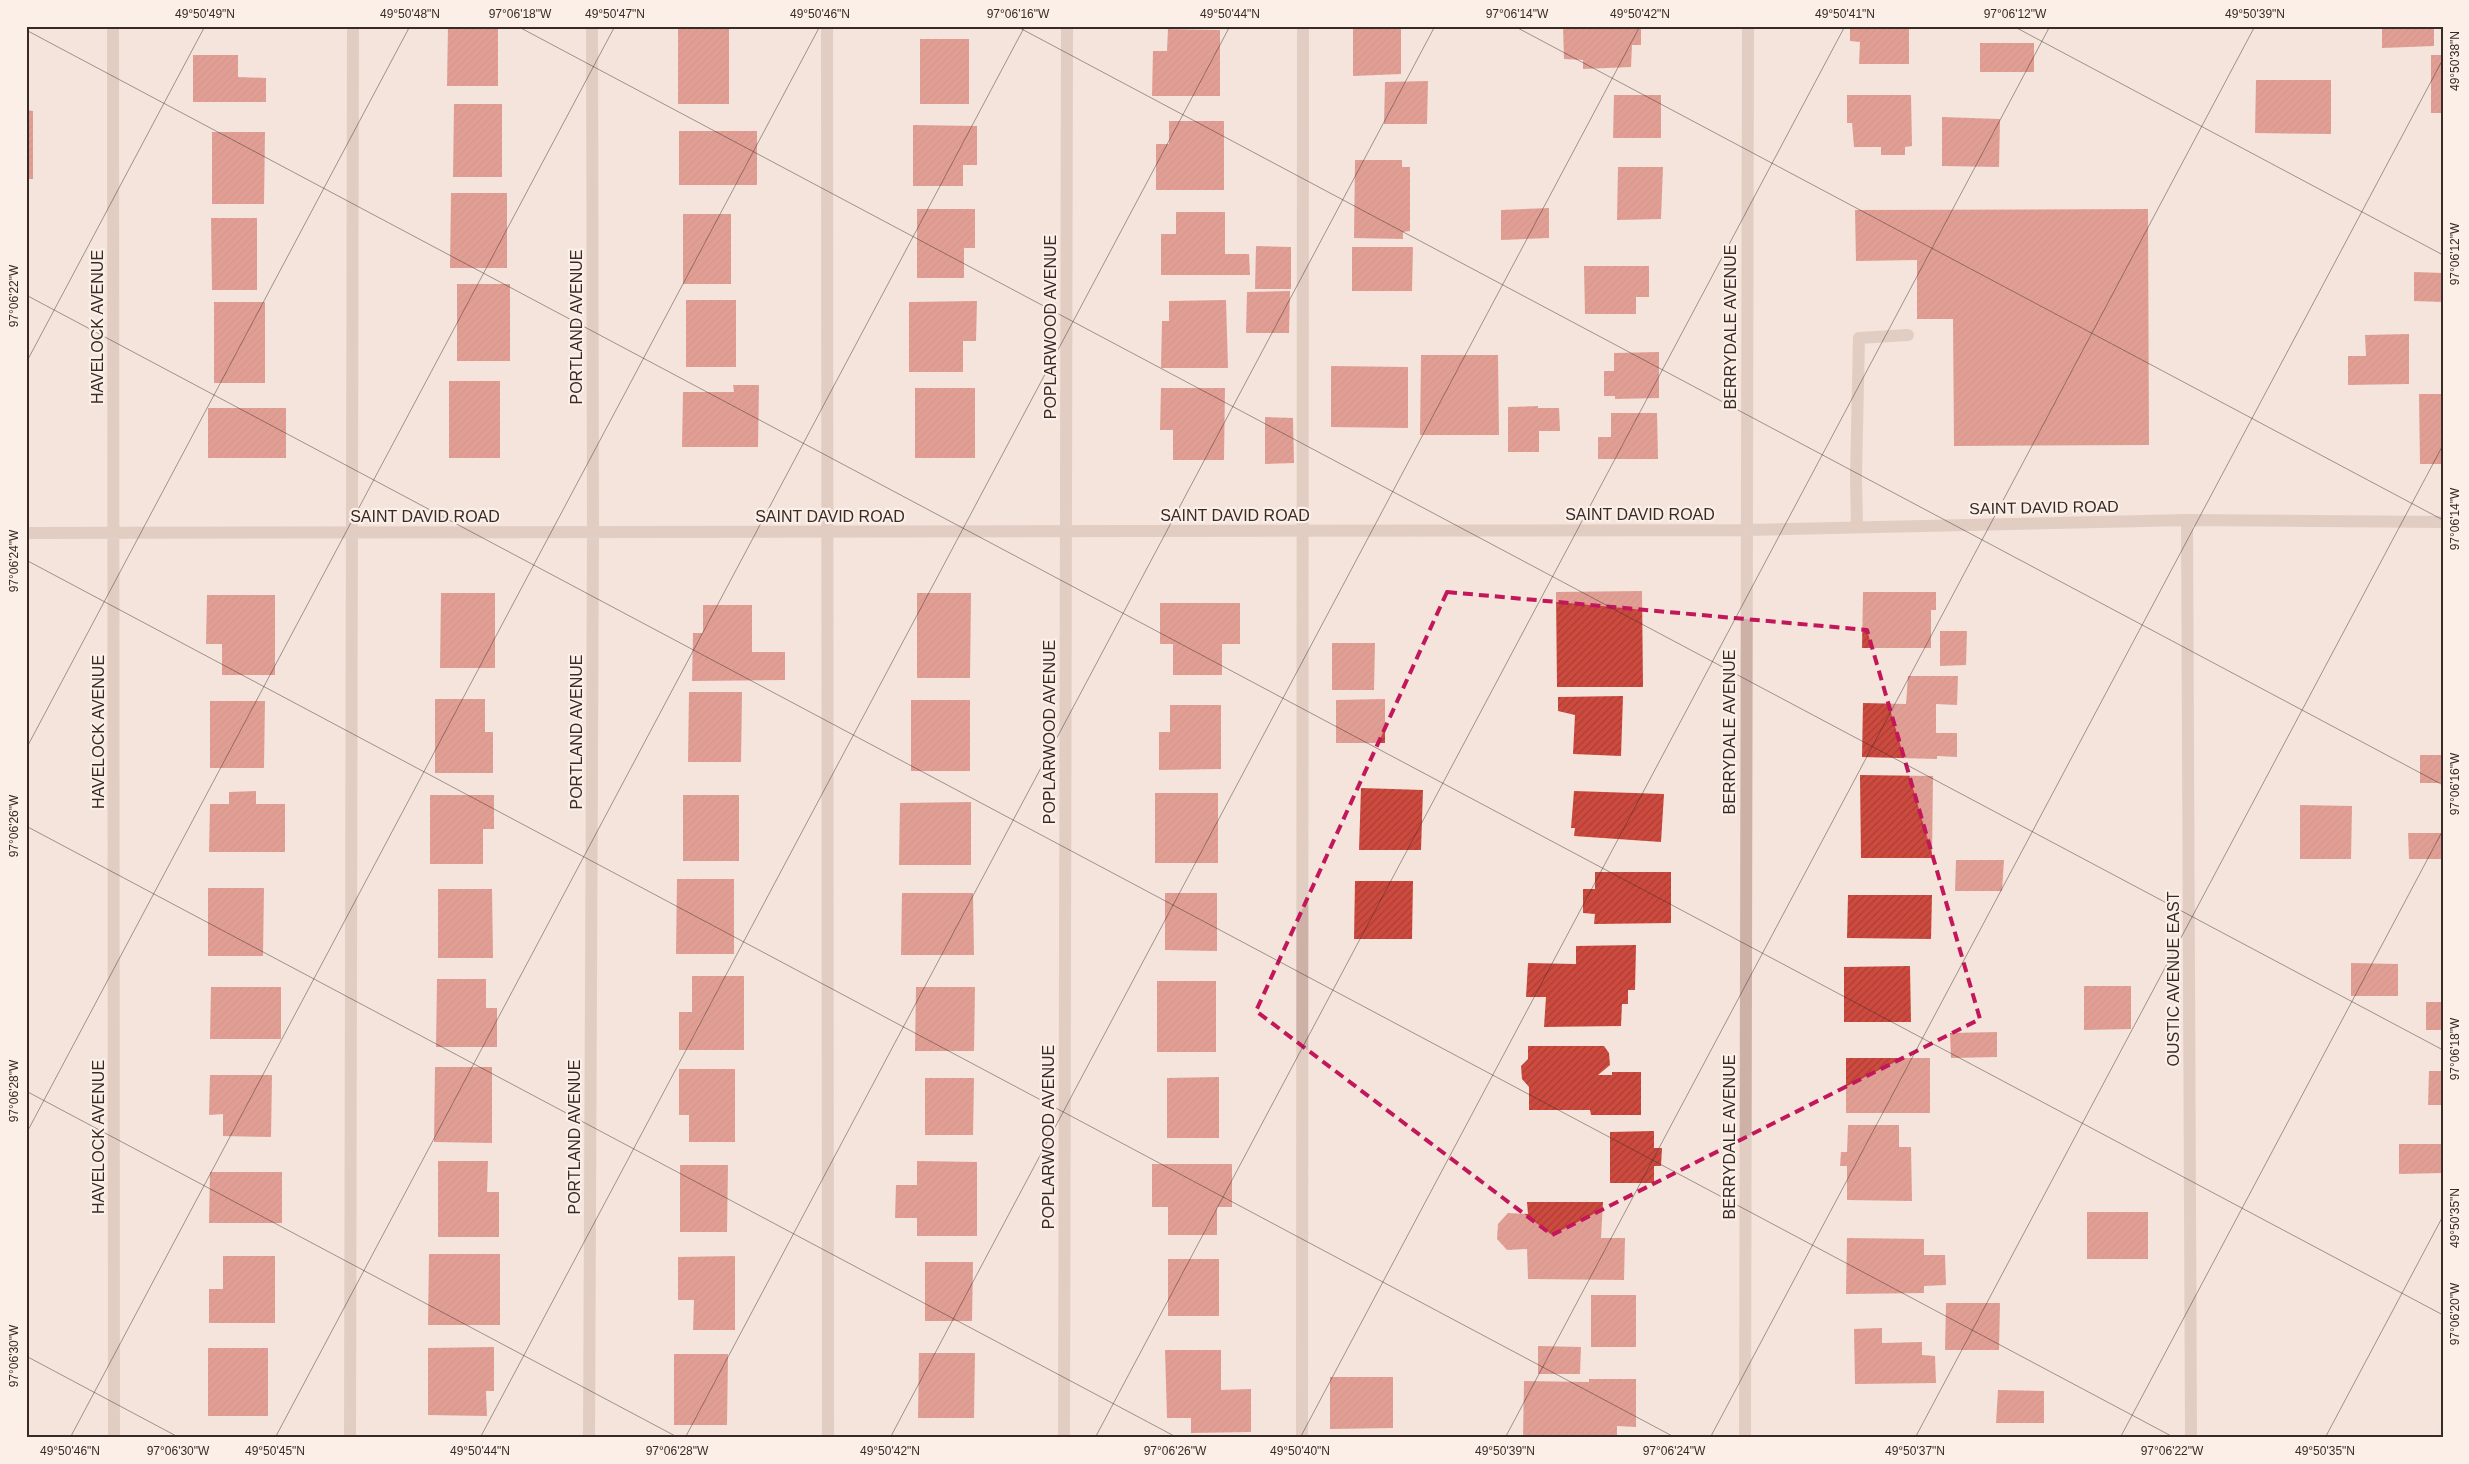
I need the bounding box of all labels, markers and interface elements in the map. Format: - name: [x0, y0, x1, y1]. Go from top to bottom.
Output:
- text: 49°50'49"N: [175, 7, 235, 21]
- text: 49°50'48"N: [380, 7, 440, 21]
- text: 97°06'18"W: [489, 7, 552, 21]
- text: 49°50'47"N: [585, 7, 645, 21]
- text: 49°50'46"N: [790, 7, 850, 21]
- text: 97°06'16"W: [987, 7, 1050, 21]
- text: 49°50'44"N: [1200, 7, 1260, 21]
- text: 97°06'14"W: [1486, 7, 1549, 21]
- text: 49°50'42"N: [1610, 7, 1670, 21]
- text: 49°50'41"N: [1815, 7, 1875, 21]
- text: 97°06'12"W: [1984, 7, 2047, 21]
- text: 49°50'39"N: [2225, 7, 2285, 21]
- text: 49°50'38"N: [2448, 31, 2462, 91]
- text: 97°06'12"W: [2448, 222, 2462, 285]
- street label: POPLARWOOD AVENUE: [1042, 235, 1059, 419]
- street label: BERRYDALE AVENUE: [1722, 245, 1739, 409]
- street label: PORTLAND AVENUE: [568, 249, 585, 405]
- street label: HAVELOCK AVENUE: [89, 250, 106, 404]
- text: 97°06'22"W: [7, 264, 21, 327]
- text: 97°06'14"W: [2448, 487, 2462, 550]
- street label: SAINT DAVID ROAD: [1969, 498, 2119, 517]
- street label: SAINT DAVID ROAD: [1565, 506, 1715, 523]
- street label: SAINT DAVID ROAD: [1160, 507, 1310, 524]
- street label: SAINT DAVID ROAD: [350, 508, 500, 525]
- street label: SAINT DAVID ROAD: [755, 508, 905, 525]
- text: 97°06'24"W: [7, 529, 21, 592]
- street label: POPLARWOOD AVENUE: [1041, 640, 1058, 824]
- street label: BERRYDALE AVENUE: [1721, 650, 1738, 814]
- street label: PORTLAND AVENUE: [568, 654, 585, 810]
- street label: HAVELOCK AVENUE: [90, 655, 107, 809]
- text: 97°06'16"W: [2448, 752, 2462, 815]
- text: 97°06'26"W: [7, 794, 21, 857]
- street label: OUSTIC AVENUE EAST: [2165, 891, 2182, 1066]
- text: 97°06'18"W: [2448, 1017, 2462, 1080]
- street label: POPLARWOOD AVENUE: [1040, 1045, 1057, 1229]
- street label: BERRYDALE AVENUE: [1721, 1055, 1738, 1219]
- text: 97°06'28"W: [7, 1059, 21, 1122]
- street label: PORTLAND AVENUE: [566, 1059, 583, 1215]
- street label: HAVELOCK AVENUE: [90, 1060, 107, 1214]
- text: 49°50'35"N: [2448, 1188, 2462, 1248]
- text: 97°06'20"W: [2448, 1282, 2462, 1345]
- text: 97°06'30"W: [7, 1324, 21, 1387]
- text: 49°50'46"N: [40, 1444, 100, 1458]
- text: 97°06'30"W: [147, 1444, 210, 1458]
- text: 49°50'45"N: [245, 1444, 305, 1458]
- text: 49°50'44"N: [450, 1444, 510, 1458]
- text: 97°06'28"W: [646, 1444, 709, 1458]
- text: 49°50'42"N: [860, 1444, 920, 1458]
- text: 97°06'26"W: [1144, 1444, 1207, 1458]
- text: 49°50'40"N: [1270, 1444, 1330, 1458]
- text: 49°50'39"N: [1475, 1444, 1535, 1458]
- text: 97°06'24"W: [1643, 1444, 1706, 1458]
- text: 49°50'37"N: [1885, 1444, 1945, 1458]
- text: 97°06'22"W: [2141, 1444, 2204, 1458]
- text: 49°50'35"N: [2295, 1444, 2355, 1458]

